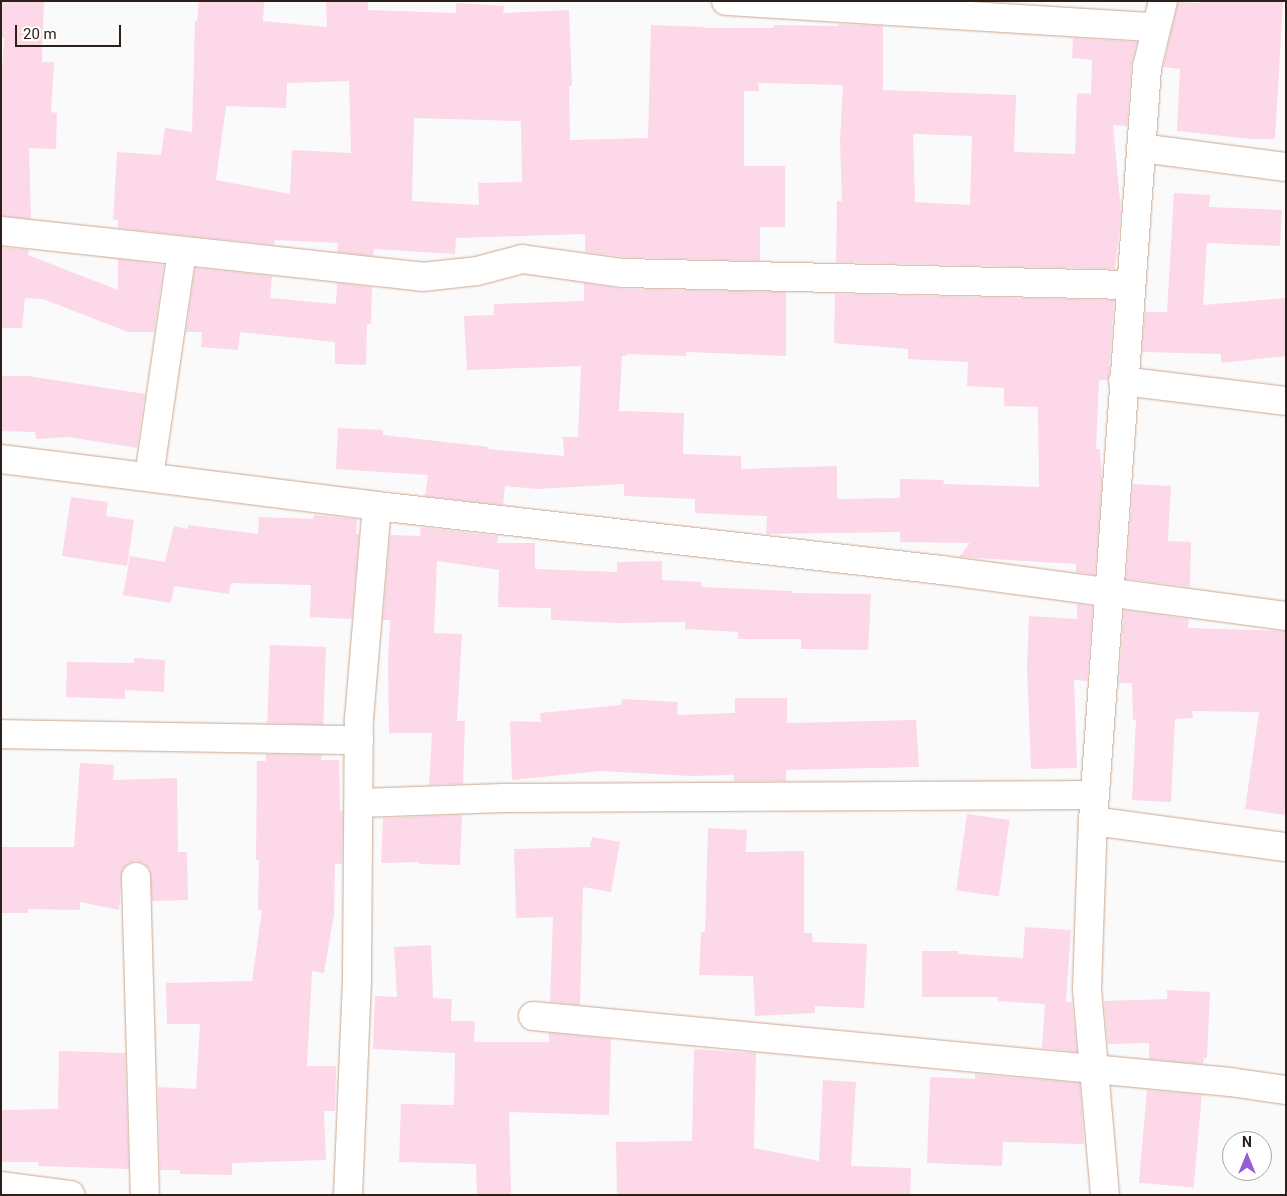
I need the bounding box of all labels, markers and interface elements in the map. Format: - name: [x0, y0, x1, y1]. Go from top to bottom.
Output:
- scale bar: [18, 15, 124, 47]
- text: 20 m: [23, 25, 57, 43]
- north arrow: [1222, 1131, 1272, 1181]
- text: N: [1242, 1134, 1252, 1150]

